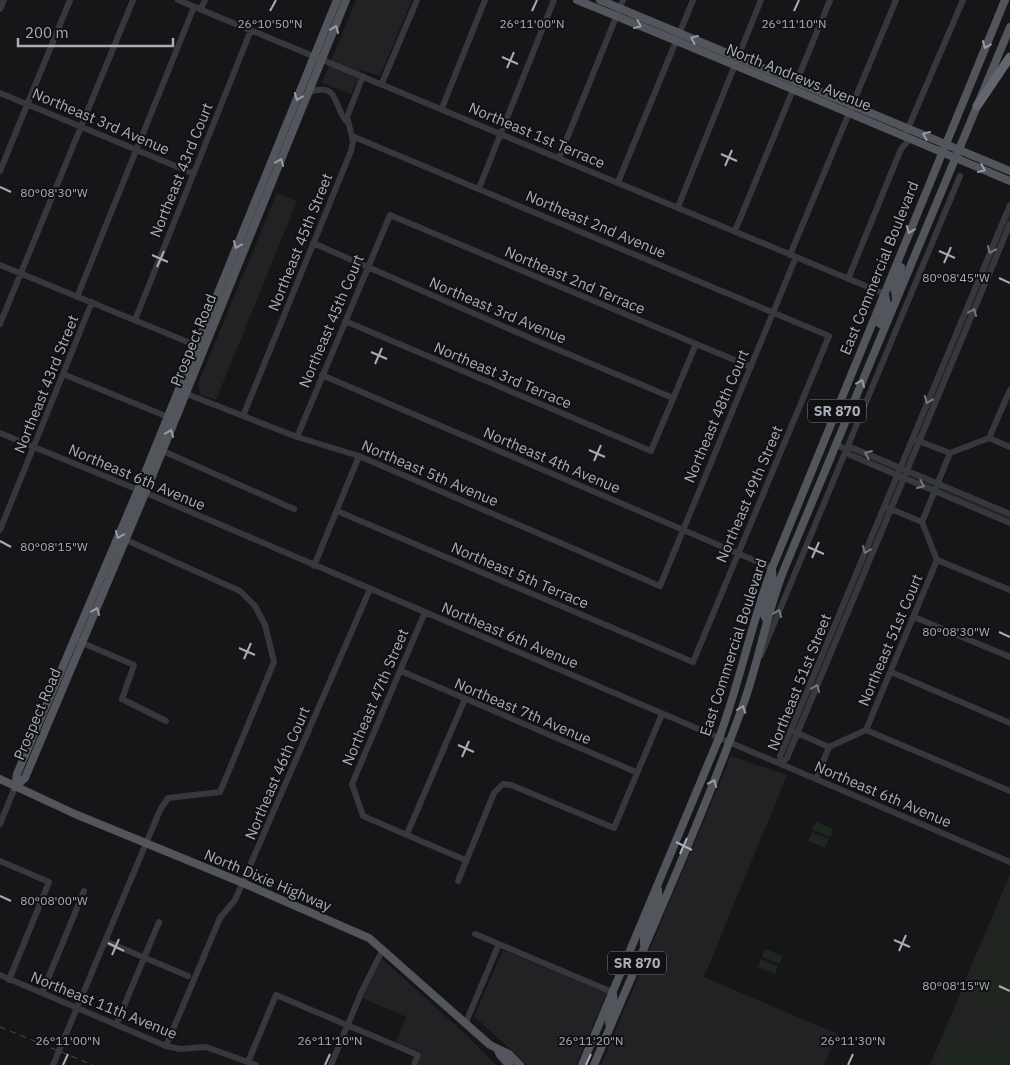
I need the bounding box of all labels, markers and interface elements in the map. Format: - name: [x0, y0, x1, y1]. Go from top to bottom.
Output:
- scale bar: [18, 15, 172, 47]
- text: 26°10'50"N: [237, 16, 303, 31]
- text: 26°11'00"N: [499, 16, 565, 31]
- text: 26°11'10"N: [761, 16, 827, 31]
- one-way arrow: [633, 19, 642, 30]
- text: 200 m: [25, 23, 69, 42]
- one-way arrow: [328, 25, 339, 34]
- one-way arrow: [690, 35, 699, 46]
- street label: North Andrews Avenue: [724, 39, 874, 115]
- one-way arrow: [981, 40, 992, 49]
- street label: Northeast 3rd Avenue: [29, 83, 173, 159]
- one-way arrow: [293, 92, 304, 101]
- street label: Northeast 1st Terrace: [466, 98, 608, 172]
- street label: Northeast 43rd Court: [145, 100, 217, 240]
- one-way arrow: [922, 131, 931, 142]
- one-way arrow: [275, 159, 285, 167]
- one-way arrow: [977, 163, 986, 174]
- street label: Northeast 45th Street: [264, 170, 336, 314]
- street label: East Commercial Boulevard: [835, 178, 923, 358]
- text: 80°08'30"W: [20, 185, 88, 200]
- street label: Northeast 2nd Avenue: [523, 186, 669, 262]
- one-way arrow: [906, 225, 917, 234]
- one-way arrow: [233, 241, 243, 249]
- street label: Northeast 2nd Terrace: [502, 242, 648, 318]
- one-way arrow: [987, 245, 997, 254]
- street label: Northeast 45th Court: [294, 251, 368, 391]
- text: 80°08'45"W: [922, 270, 990, 285]
- street label: Northeast 3rd Avenue: [426, 272, 570, 348]
- street label: Prospect Road: [166, 291, 220, 389]
- one-way arrow: [967, 308, 978, 317]
- street label: Northeast 43rd Street: [10, 312, 82, 456]
- street label: Northeast 3rd Terrace: [431, 337, 575, 413]
- street label: Northeast 48th Court: [679, 346, 753, 486]
- one-way arrow: [854, 379, 865, 388]
- one-way arrow: [924, 395, 935, 404]
- road number: SR 870: [808, 400, 866, 422]
- street label: Northeast 4th Avenue: [481, 423, 623, 497]
- street label: Northeast 49th Street: [712, 423, 786, 565]
- one-way arrow: [165, 430, 175, 438]
- street label: Northeast 5th Avenue: [359, 436, 501, 510]
- street label: Northeast 6th Avenue: [66, 440, 208, 514]
- one-way arrow: [865, 450, 873, 460]
- one-way arrow: [916, 478, 925, 489]
- one-way arrow: [114, 530, 125, 539]
- street label: Northeast 5th Terrace: [448, 537, 592, 613]
- text: 80°08'15"W: [20, 539, 88, 554]
- one-way arrow: [862, 545, 873, 554]
- street label: East Commercial Boulevard: [695, 556, 771, 738]
- street label: Northeast 51st Court: [854, 571, 926, 709]
- street label: Northeast 6th Avenue: [439, 598, 581, 672]
- one-way arrow: [91, 607, 101, 615]
- one-way arrow: [773, 610, 783, 618]
- street label: Northeast 51st Street: [763, 611, 835, 753]
- text: 80°08'30"W: [922, 624, 990, 639]
- street label: Northeast 47th Street: [338, 626, 412, 768]
- street label: Prospect Road: [9, 665, 65, 763]
- street label: Northeast 7th Avenue: [452, 674, 594, 748]
- one-way arrow: [810, 684, 821, 693]
- street label: Northeast 46th Court: [240, 703, 314, 843]
- one-way arrow: [736, 705, 746, 713]
- street label: Northeast 6th Avenue: [812, 757, 954, 831]
- one-way arrow: [706, 779, 717, 788]
- street label: North Dixie Highway: [202, 845, 335, 916]
- text: 80°08'00"W: [20, 893, 88, 908]
- road number: SR 870: [608, 951, 666, 974]
- street label: Northeast 11th Avenue: [28, 967, 180, 1043]
- text: 80°08'15"W: [922, 978, 990, 993]
- text: 26°11'00"N: [35, 1033, 101, 1048]
- text: 26°11'10"N: [297, 1033, 363, 1048]
- text: 26°11'20"N: [558, 1033, 624, 1048]
- text: 26°11'30"N: [820, 1033, 886, 1048]

